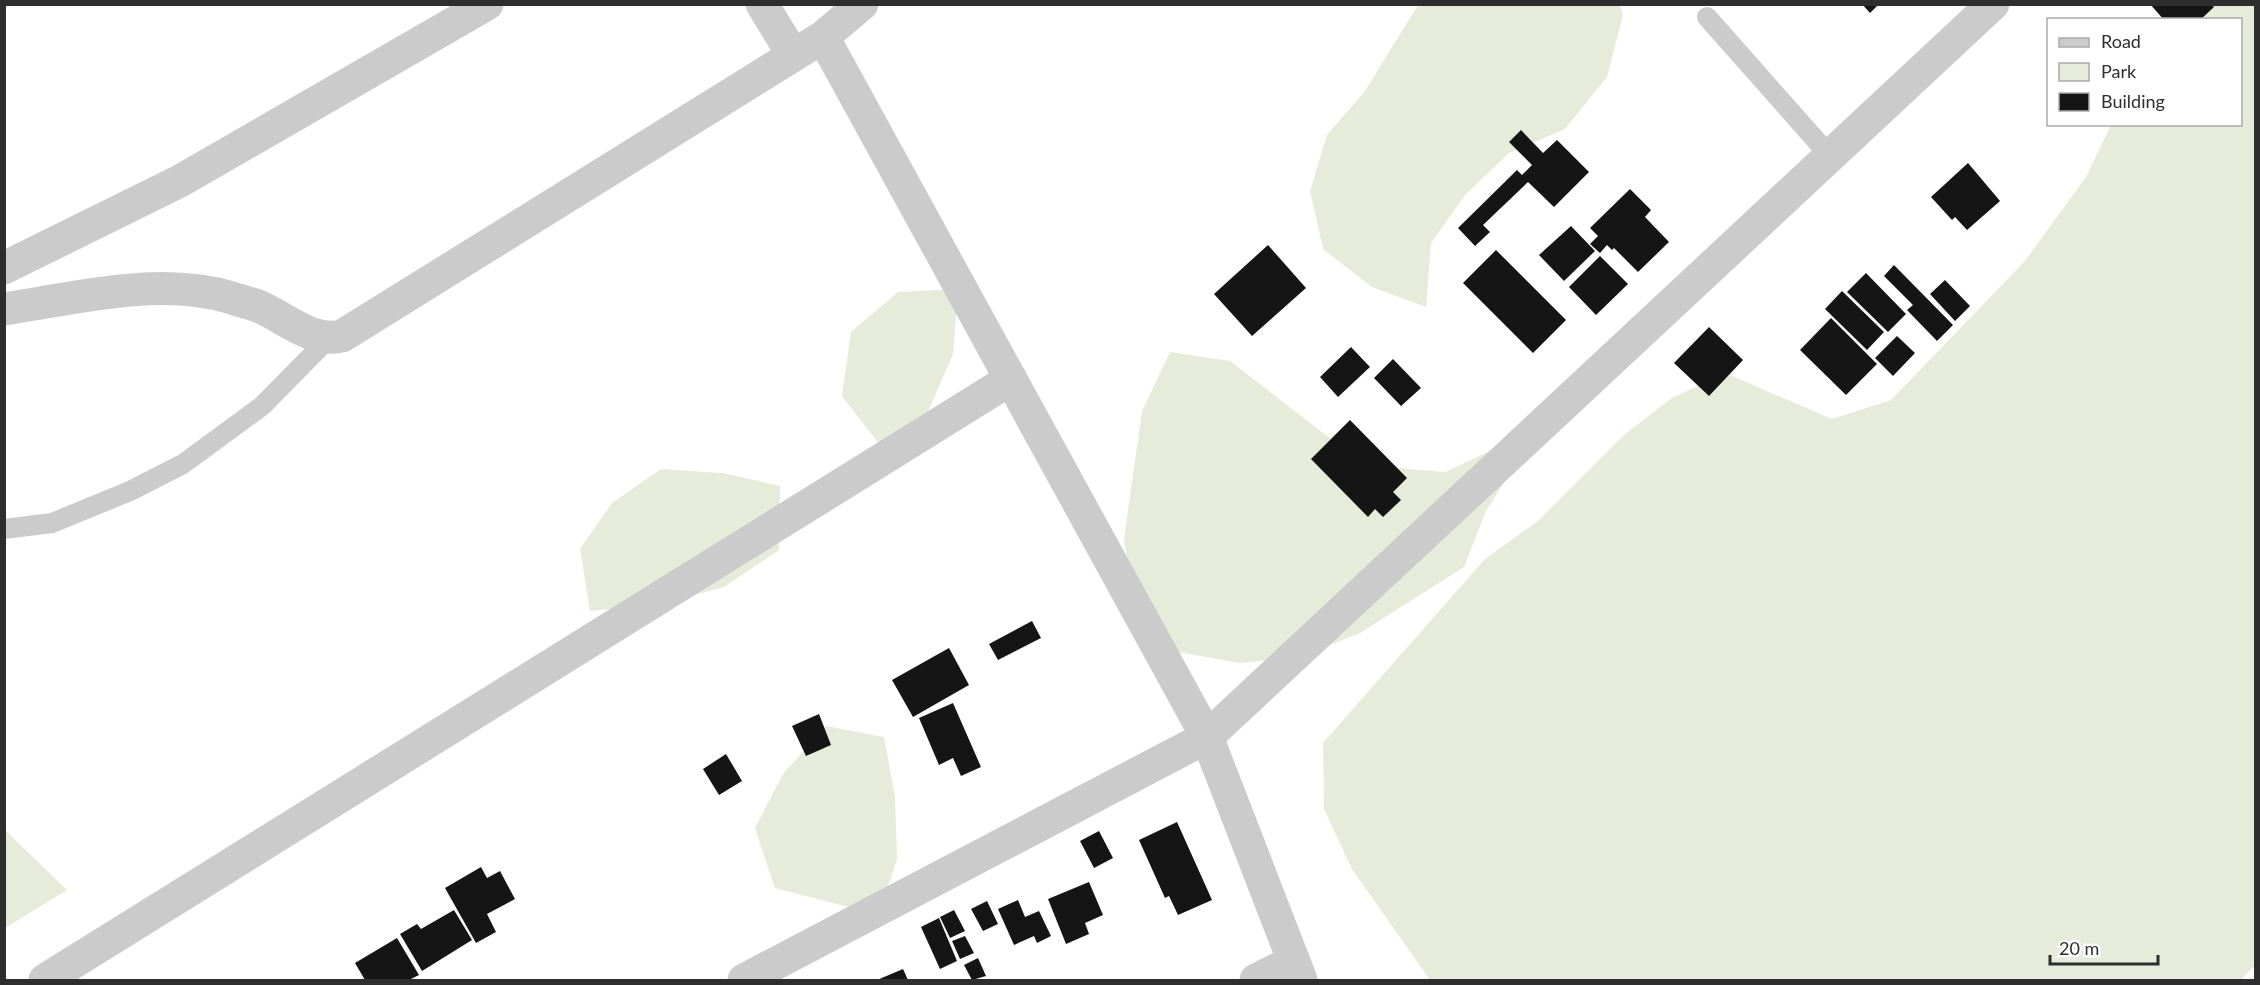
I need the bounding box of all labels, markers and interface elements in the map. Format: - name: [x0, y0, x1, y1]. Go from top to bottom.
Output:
- legend: [2047, 18, 2242, 126]
- text: Road: [2101, 30, 2141, 52]
- text: Park: [2101, 60, 2137, 82]
- text: Building: [2101, 90, 2165, 112]
- scale bar: [2050, 928, 2158, 966]
- text: 20 m: [2059, 937, 2099, 959]

